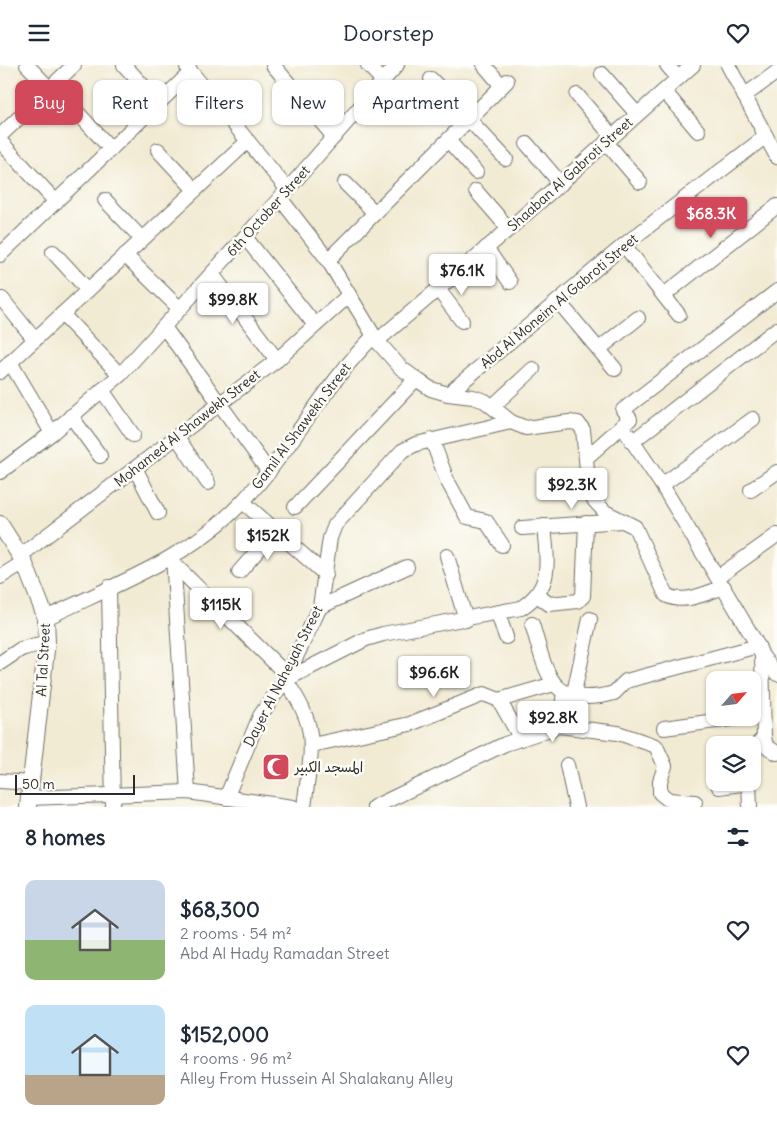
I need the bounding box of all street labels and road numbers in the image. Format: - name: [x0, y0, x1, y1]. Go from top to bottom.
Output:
- street label: Shaaban Al Gabroti Street: [504, 113, 636, 235]
- street label: 6th October Street: [222, 162, 314, 260]
- street label: Abd Al Moneim Al Gabroti Street: [476, 230, 642, 372]
- street label: Gamil Al Shawekh Street: [248, 359, 355, 493]
- street label: Mohamed Al Shawekh Street: [110, 365, 264, 491]
- street label: Dayer Al Naheyah Street: [240, 602, 327, 749]
- street label: Al Tal Street: [32, 622, 54, 697]

